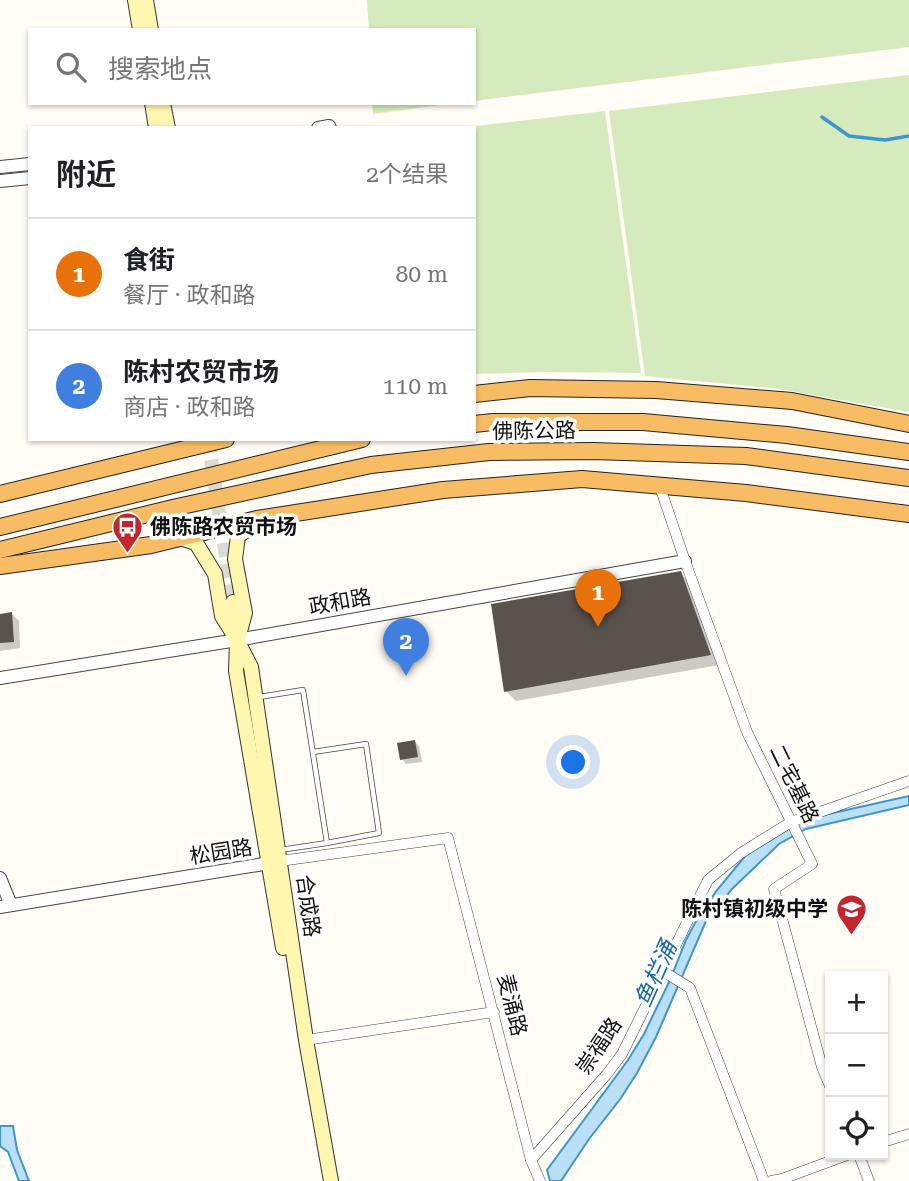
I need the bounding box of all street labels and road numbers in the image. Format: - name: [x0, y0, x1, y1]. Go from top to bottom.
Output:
- street label: 佛陈公路: [492, 418, 576, 444]
- street label: 政和路: [307, 585, 373, 619]
- street label: 二宅基路: [765, 741, 823, 827]
- street label: 松园路: [188, 835, 254, 869]
- street label: 合成路: [292, 873, 324, 939]
- street label: 麦涌路: [493, 972, 531, 1038]
- street label: 崇福路: [571, 1013, 627, 1079]

